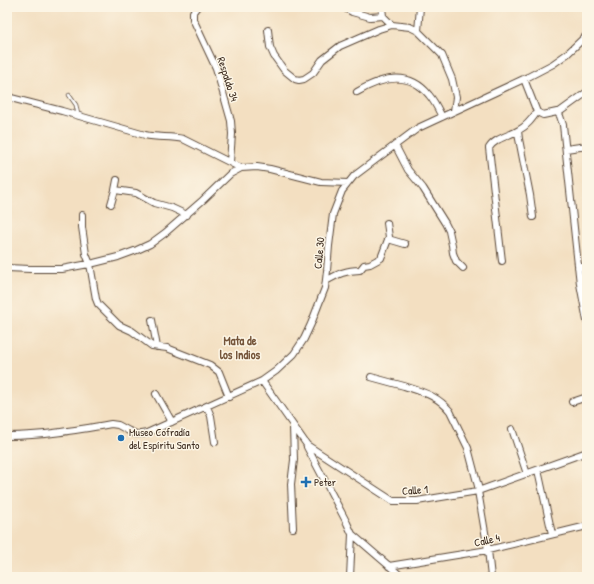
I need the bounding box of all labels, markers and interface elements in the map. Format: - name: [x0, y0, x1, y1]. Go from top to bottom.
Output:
- street label: Respaldo 34: [214, 55, 242, 103]
- street label: Calle 30: [311, 236, 327, 269]
- district label: Mata de los Indios: [220, 332, 261, 363]
- place label: Museo Cofradía del Espíritu Santo: [129, 425, 200, 452]
- marker: Museo Cofradía del Espíritu Santo: [116, 433, 126, 443]
- place label: Peter: [314, 475, 337, 489]
- marker: Peter: [301, 477, 311, 487]
- street label: Calle 1: [402, 482, 428, 498]
- street label: Calle 4: [473, 530, 501, 550]

